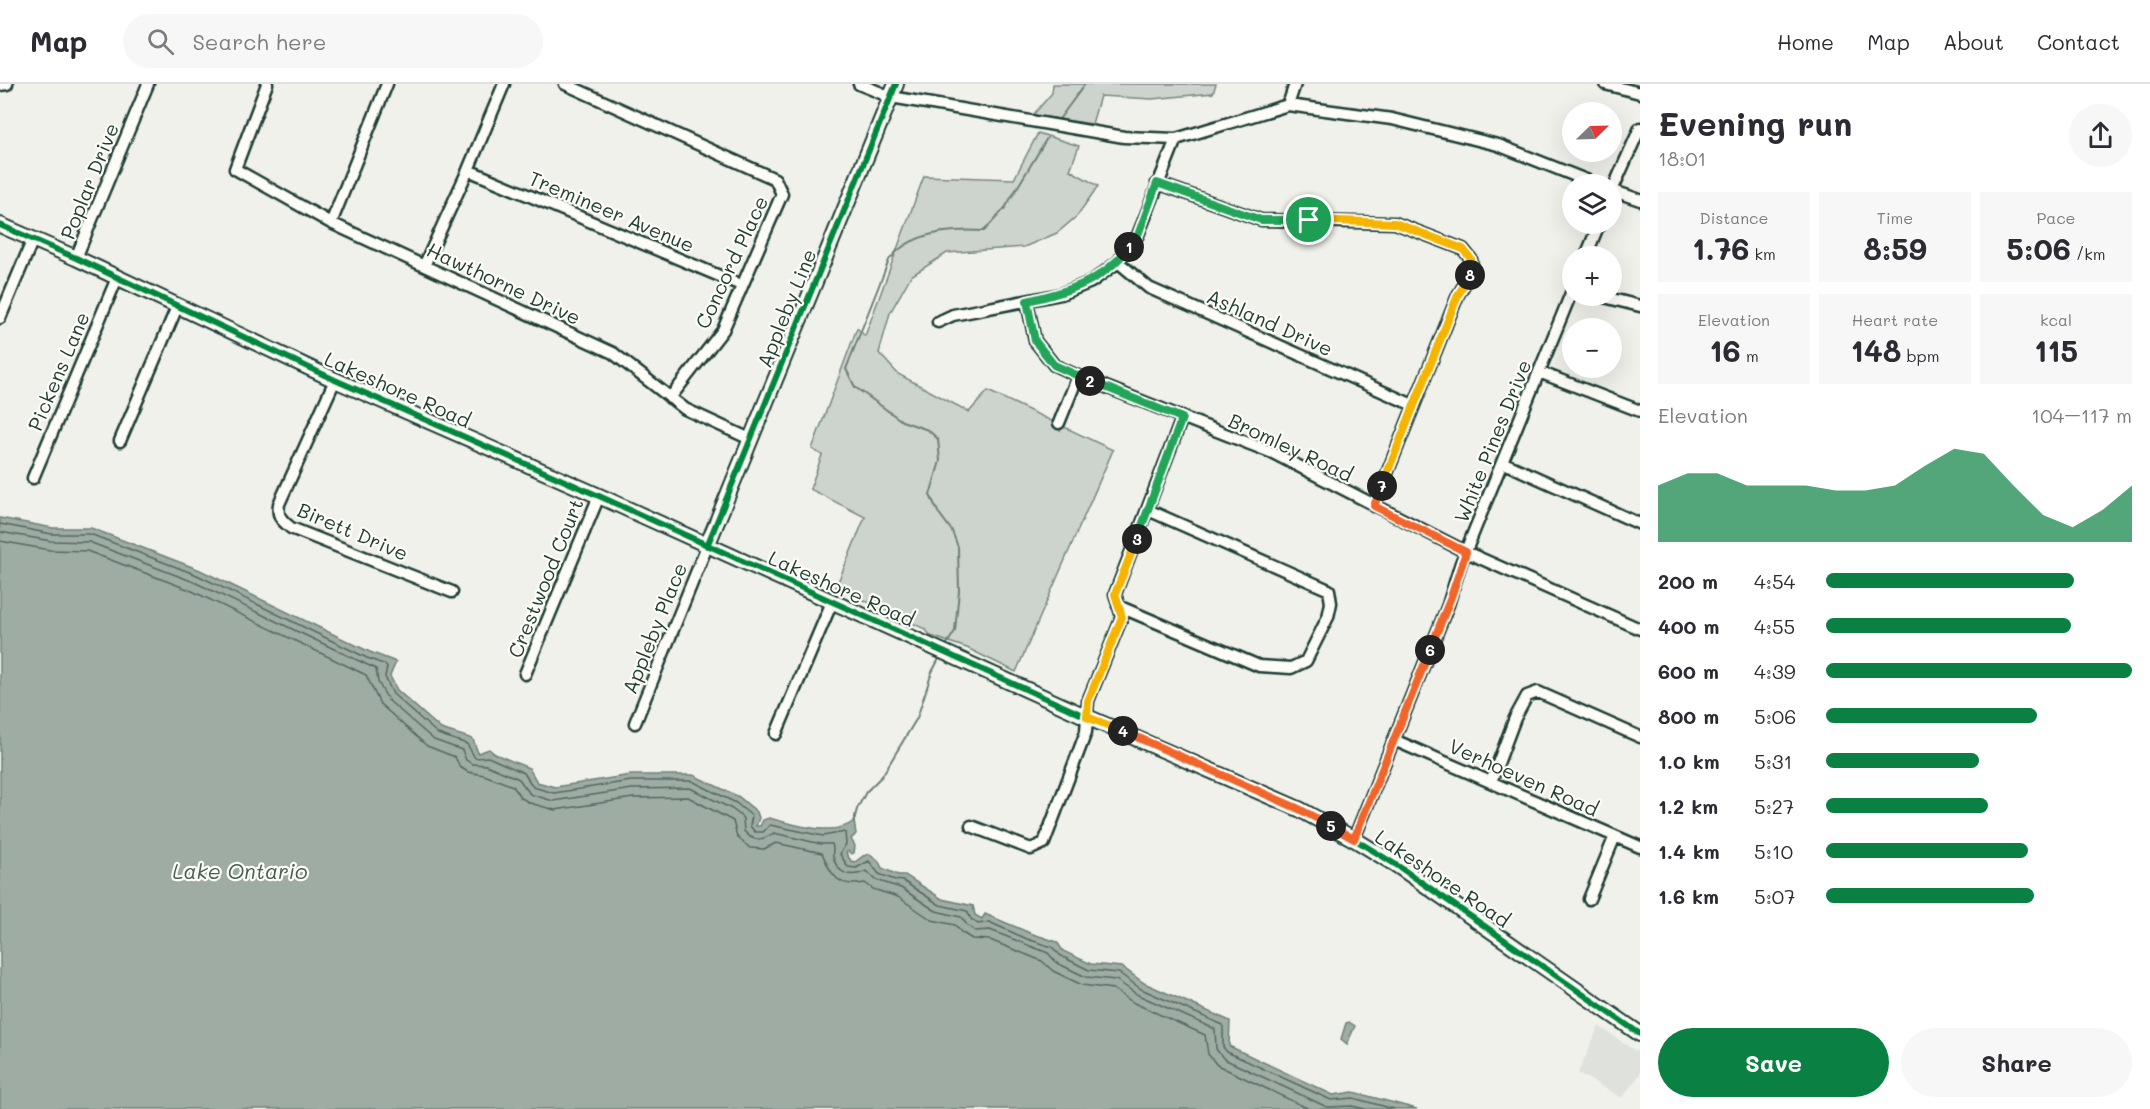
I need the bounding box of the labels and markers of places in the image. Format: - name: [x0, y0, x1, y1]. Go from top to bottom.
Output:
- pin: [1283, 194, 1334, 245]
- pin: 1: [1114, 232, 1144, 262]
- pin: 8: [1455, 260, 1485, 290]
- pin: 2: [1075, 366, 1105, 396]
- pin: 7: [1367, 471, 1397, 501]
- pin: 3: [1122, 524, 1152, 554]
- pin: 6: [1415, 635, 1445, 665]
- pin: 4: [1108, 716, 1138, 746]
- pin: 5: [1316, 811, 1346, 841]

